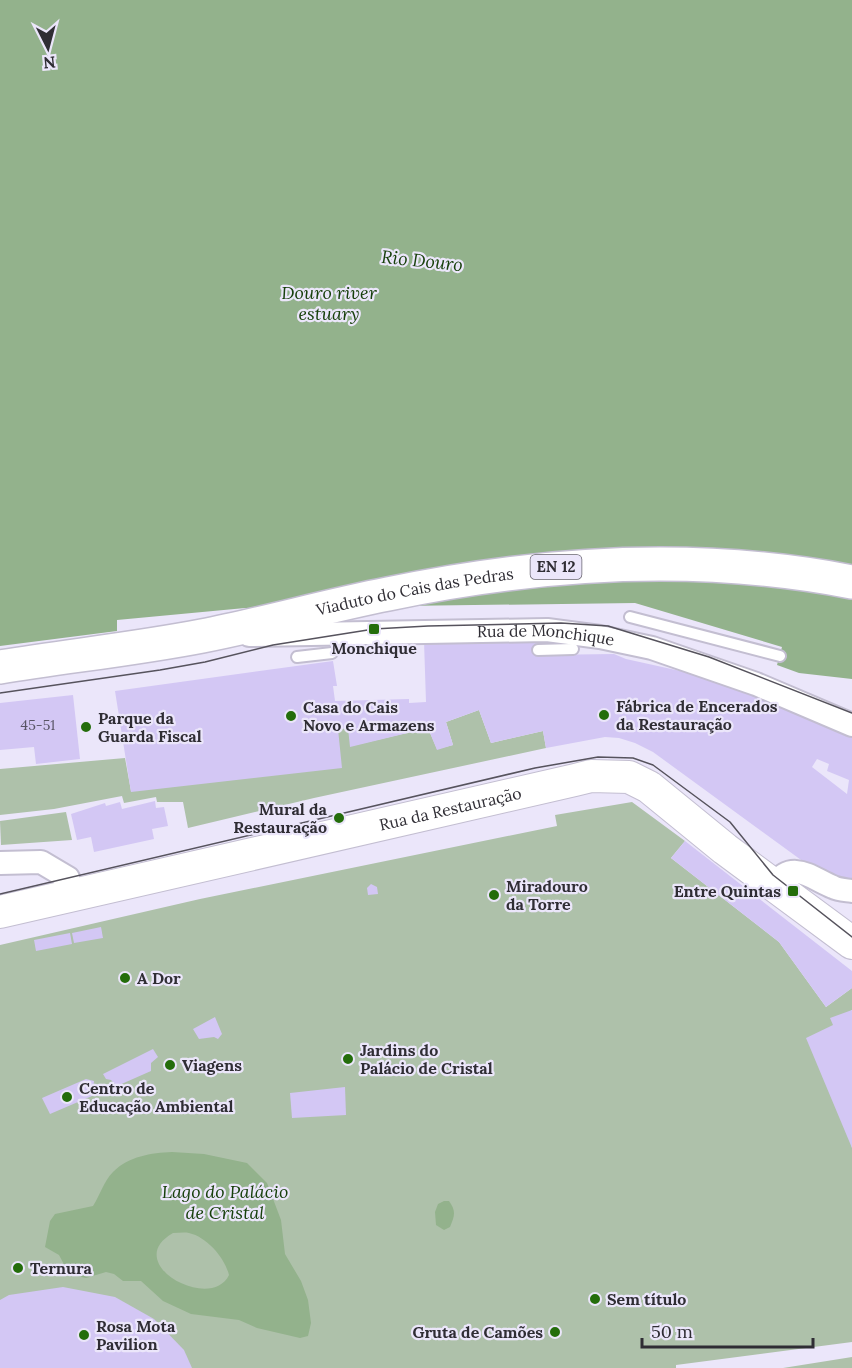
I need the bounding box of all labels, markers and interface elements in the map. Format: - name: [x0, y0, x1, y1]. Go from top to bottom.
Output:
- north arrow: [18, 18, 78, 78]
- text: N: [42, 52, 57, 74]
- water label: Rio Douro: [380, 245, 464, 276]
- water label: Douro river estuary: [281, 281, 378, 325]
- road number: EN 12: [530, 555, 582, 579]
- street label: Viaduto do Cais das Pedras: [313, 563, 515, 620]
- street label: Rua de Monchique: [477, 620, 617, 650]
- marker: Monchique: [367, 622, 381, 636]
- place label: Monchique: [331, 638, 417, 658]
- place label: Fábrica de Encerados da Restauração: [616, 696, 778, 734]
- place label: Casa do Cais Novo e Armazens: [303, 697, 435, 735]
- place label: Parque da Guarda Fiscal: [98, 708, 202, 746]
- marker: Fábrica de Encerados da Restauração: [597, 708, 611, 722]
- marker: Casa do Cais Novo e Armazens: [284, 709, 298, 723]
- house number: 45-51: [21, 716, 55, 734]
- marker: Parque da Guarda Fiscal: [79, 720, 93, 734]
- street label: Rua da Restauração: [377, 783, 523, 835]
- place label: Mural da Restauração: [233, 799, 328, 837]
- marker: Mural da Restauração: [332, 811, 346, 825]
- place label: Miradouro da Torre: [506, 876, 588, 914]
- place label: Entre Quintas: [674, 881, 781, 901]
- marker: Entre Quintas: [786, 884, 800, 898]
- marker: Miradouro da Torre: [487, 888, 501, 902]
- place label: A Dor: [137, 968, 181, 988]
- marker: A Dor: [118, 971, 132, 985]
- place label: Jardins do Palácio de Cristal: [360, 1040, 493, 1078]
- marker: Jardins do Palácio de Cristal: [341, 1052, 355, 1066]
- place label: Viagens: [182, 1055, 242, 1075]
- marker: Viagens: [163, 1058, 177, 1072]
- place label: Centro de Educação Ambiental: [79, 1078, 233, 1116]
- marker: Centro de Educação Ambiental: [60, 1090, 74, 1104]
- water label: Lago do Palácio de Cristal: [162, 1180, 288, 1224]
- place label: Ternura: [30, 1258, 92, 1278]
- marker: Ternura: [11, 1261, 25, 1275]
- place label: Sem título: [607, 1289, 686, 1309]
- marker: Sem título: [588, 1292, 602, 1306]
- scale bar: [642, 1311, 813, 1349]
- place label: Rosa Mota Pavilion: [96, 1316, 176, 1354]
- text: 50 m: [651, 1320, 693, 1343]
- place label: Gruta de Camões: [412, 1322, 543, 1342]
- marker: Gruta de Camões: [548, 1325, 562, 1339]
- marker: Rosa Mota Pavilion: [77, 1328, 91, 1342]

